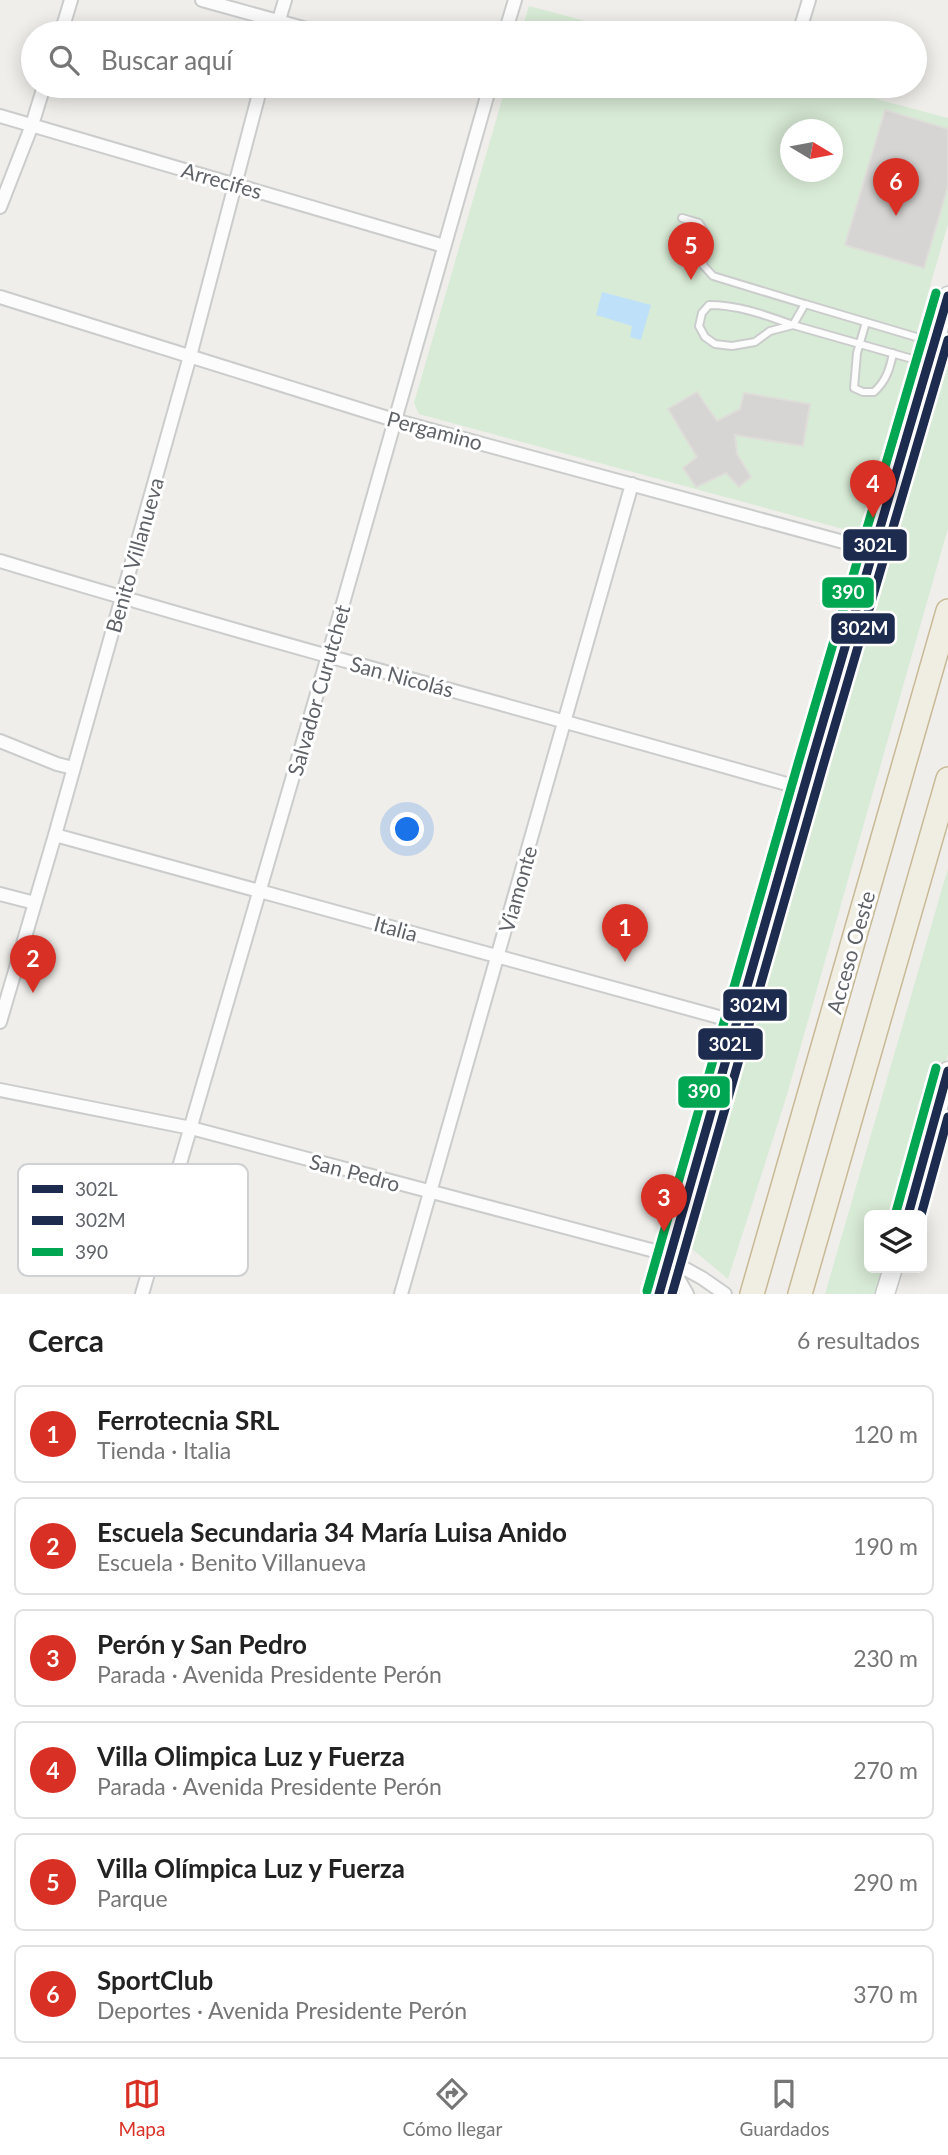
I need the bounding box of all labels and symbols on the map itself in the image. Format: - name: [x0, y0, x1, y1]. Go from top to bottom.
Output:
- north arrow: [780, 119, 843, 182]
- street label: Arrecifes: [179, 157, 265, 203]
- pin: 6: [873, 158, 919, 216]
- pin: 5: [668, 222, 714, 280]
- street label: Pergamino: [385, 405, 486, 455]
- pin: 4: [850, 460, 896, 518]
- street label: Benito Villanueva: [100, 475, 168, 635]
- line badge: 302L: [842, 528, 908, 562]
- text: 302L: [854, 533, 897, 556]
- line badge: 390: [821, 576, 875, 609]
- text: 390: [831, 580, 865, 603]
- street label: Salvador Curutchet: [282, 601, 354, 778]
- line badge: 302M: [830, 612, 896, 645]
- text: 302M: [837, 616, 889, 639]
- street label: San Nicolás: [348, 650, 456, 702]
- your location: [390, 812, 424, 846]
- street label: Viamonte: [493, 843, 541, 935]
- street label: Acceso Oeste: [821, 888, 879, 1016]
- pin: 1: [602, 904, 648, 962]
- street label: Italia: [372, 910, 420, 946]
- pin: 2: [10, 935, 56, 993]
- line badge: 302M: [722, 988, 788, 1022]
- text: 302M: [729, 993, 781, 1016]
- line badge: 302L: [697, 1027, 764, 1061]
- text: 302L: [709, 1032, 752, 1055]
- line badge: 390: [677, 1075, 731, 1109]
- text: 390: [687, 1079, 721, 1102]
- street label: San Pedro: [307, 1148, 403, 1196]
- legend: [18, 1164, 248, 1276]
- pin: 3: [641, 1174, 687, 1232]
- text: 302L: [75, 1177, 118, 1200]
- text: 302M: [75, 1208, 126, 1231]
- text: 390: [75, 1240, 108, 1263]

